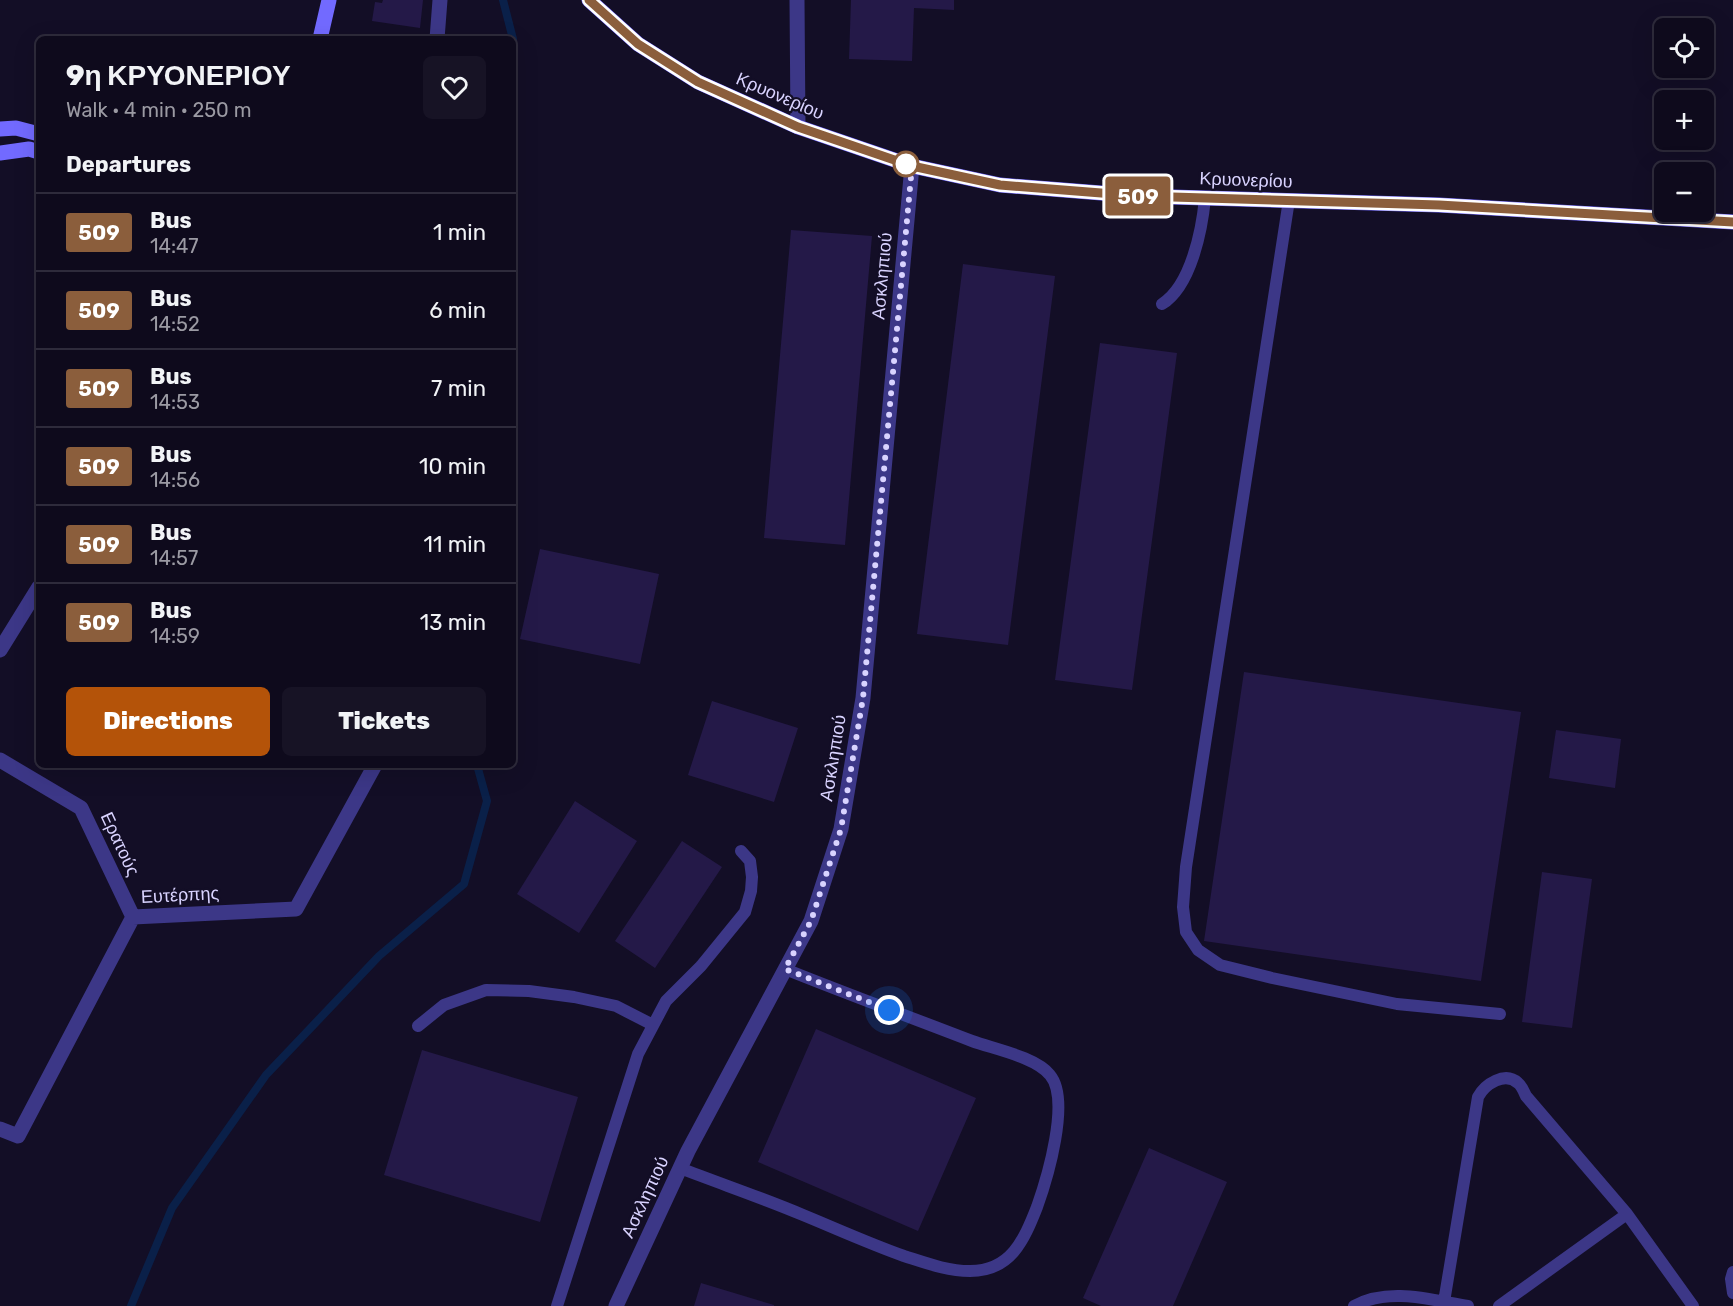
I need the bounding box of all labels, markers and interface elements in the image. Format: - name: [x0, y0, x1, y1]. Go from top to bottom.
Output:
- map controls: [1654, 18, 1714, 222]
- button: locate: [1654, 18, 1714, 78]
- button: heart: [423, 56, 486, 119]
- text: 9η ΚΡΥΟΝΕΡΙΟΥ: [66, 59, 291, 92]
- street label: Κρυονερίου: [733, 68, 827, 124]
- button: +: [1654, 90, 1714, 150]
- text: Walk · 4 min · 250 m: [66, 98, 251, 122]
- text: Departures: [66, 151, 191, 178]
- unlabelled marker: [893, 151, 919, 177]
- button: −: [1654, 162, 1714, 222]
- street label: Κρυονερίου: [1199, 167, 1293, 193]
- line badge: 509: [1104, 176, 1172, 216]
- text: 509: [1117, 184, 1159, 209]
- text: Bus: [150, 207, 192, 234]
- text: 1 min: [433, 219, 486, 246]
- text: 509: [78, 220, 120, 245]
- street label: Ασκληπιού: [867, 232, 897, 320]
- text: 14:47: [150, 234, 198, 258]
- text: Bus: [150, 285, 192, 312]
- text: 6 min: [429, 297, 486, 324]
- text: 509: [78, 298, 120, 323]
- text: 14:52: [150, 312, 200, 336]
- text: Bus: [150, 363, 192, 390]
- text: 7 min: [431, 375, 486, 402]
- text: 509: [78, 376, 120, 401]
- text: 14:53: [150, 390, 200, 414]
- text: Bus: [150, 441, 192, 468]
- text: 10 min: [419, 453, 486, 480]
- text: 509: [78, 454, 120, 479]
- text: 14:56: [150, 468, 200, 492]
- text: Bus: [150, 519, 192, 546]
- text: 11 min: [424, 531, 486, 558]
- text: 509: [78, 532, 120, 557]
- text: 14:57: [150, 546, 198, 570]
- text: Bus: [150, 597, 192, 624]
- text: 13 min: [420, 609, 486, 636]
- text: 509: [78, 610, 120, 635]
- text: 14:59: [150, 624, 200, 648]
- button: Directions: [66, 687, 270, 756]
- button: Tickets: [282, 687, 486, 756]
- street label: Ασκληπιού: [815, 713, 851, 803]
- street label: Ερατούς: [96, 809, 144, 880]
- street label: Ευτέρπης: [140, 882, 220, 908]
- your location: [874, 995, 904, 1025]
- street label: Ασκληπιού: [617, 1153, 673, 1241]

